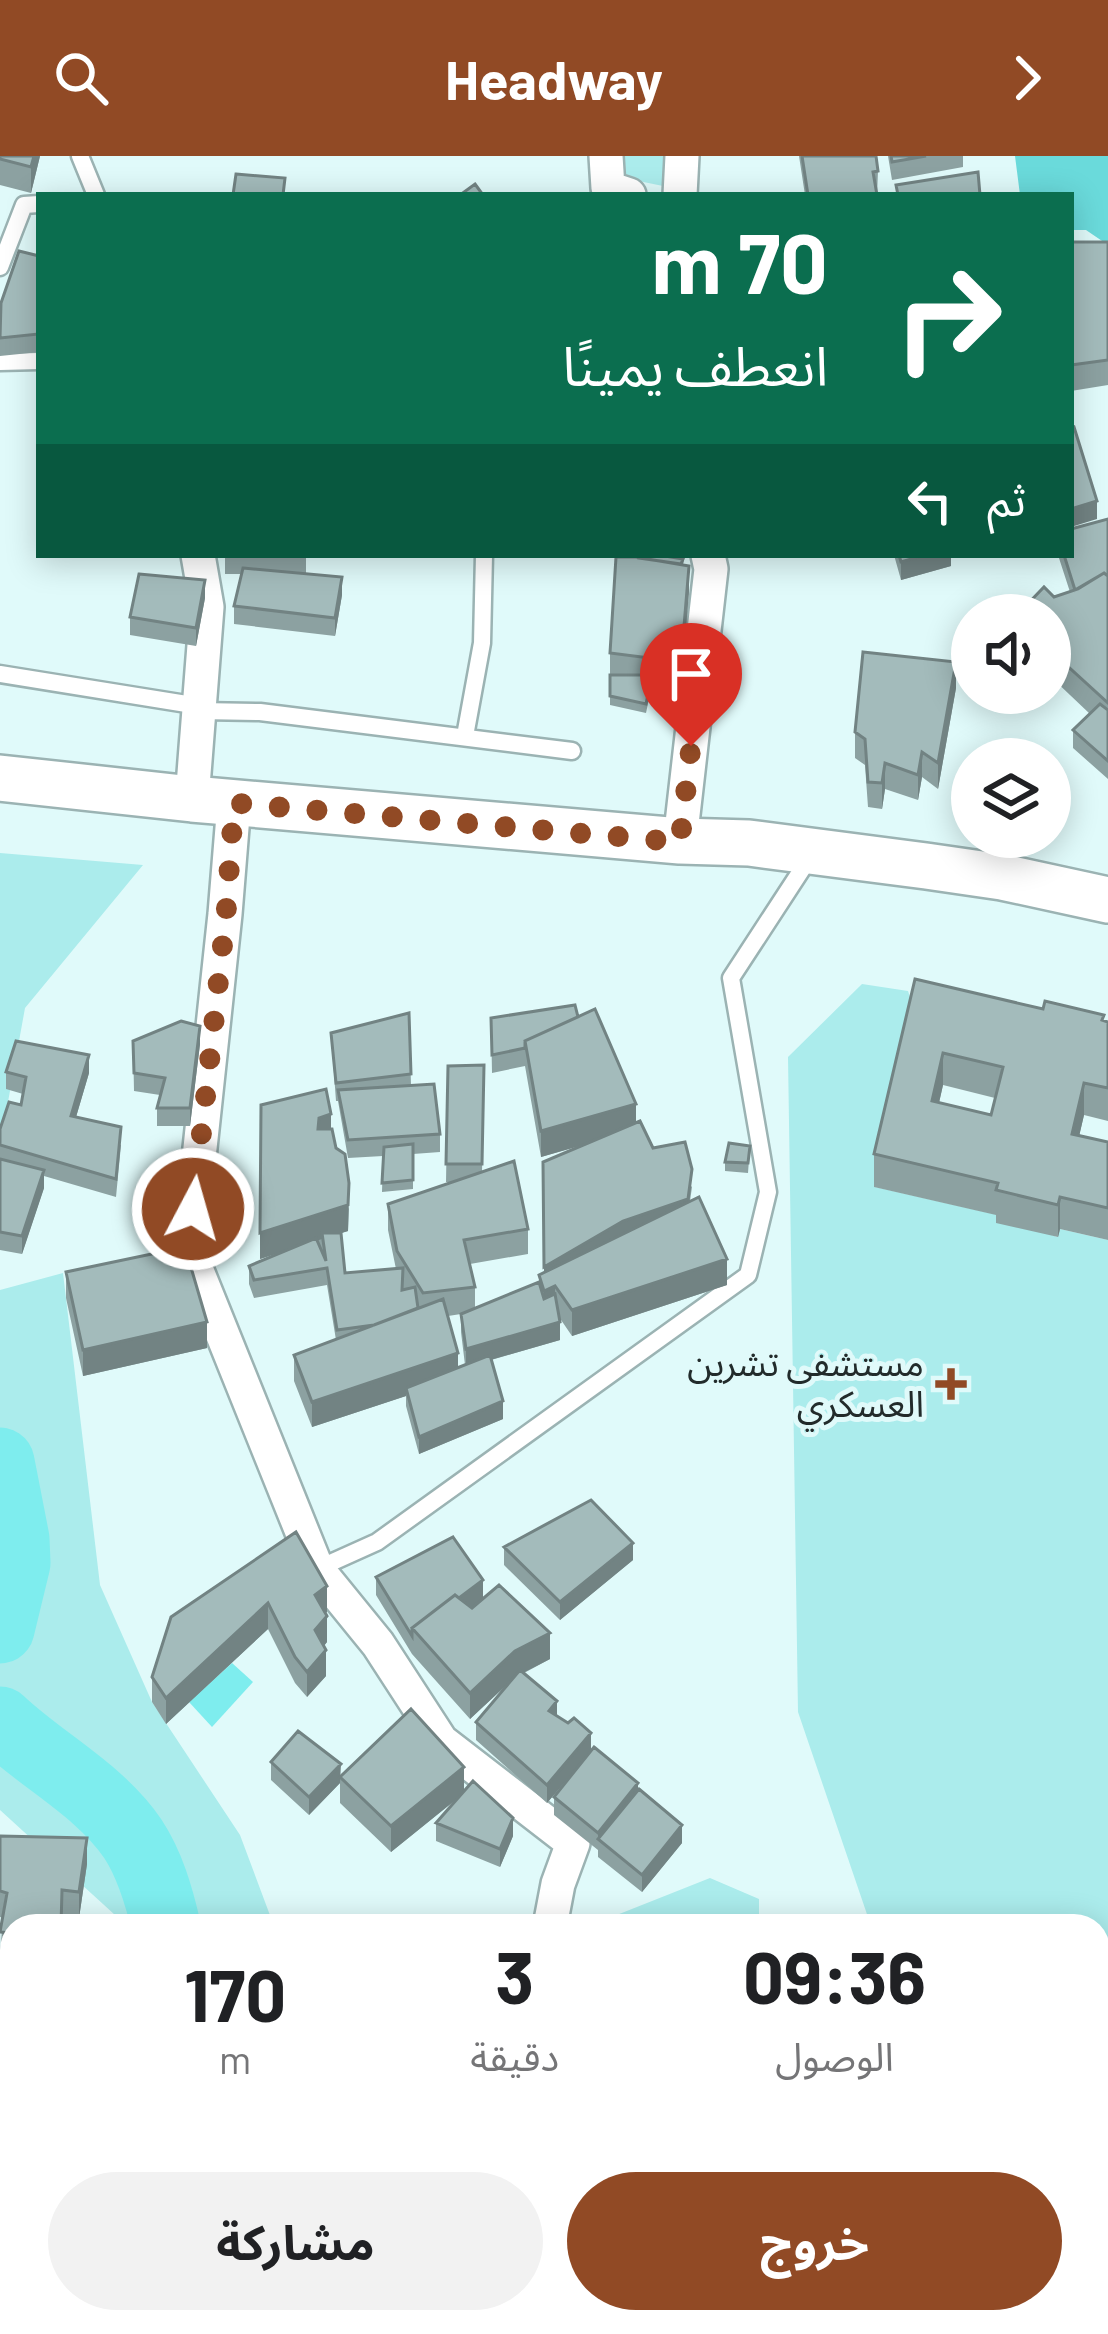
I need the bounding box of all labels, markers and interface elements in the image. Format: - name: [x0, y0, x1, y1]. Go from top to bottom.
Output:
- icon: search: [48, 45, 114, 111]
- icon: forward: [994, 45, 1060, 111]
- text: Headway: [445, 46, 663, 111]
- text: 70 m: [652, 210, 828, 311]
- icon: right: [870, 240, 1026, 396]
- text: انعطف يمينًا: [562, 332, 828, 397]
- icon: left: [897, 468, 963, 534]
- text: ثم: [987, 471, 1026, 525]
- map controls: [951, 594, 1071, 858]
- button: sound: [951, 594, 1071, 714]
- pin: [640, 623, 742, 746]
- icon: arrive: [658, 641, 724, 707]
- button: layers: [951, 738, 1071, 858]
- position arrow: [130, 1146, 256, 1272]
- place label: مستشفى تشرين العسكري: [687, 1340, 924, 1432]
- marker: مستشفى تشرين العسكري: [935, 1368, 967, 1400]
- text: 3: [495, 1932, 534, 2018]
- text: 09:36: [743, 1932, 926, 2018]
- text: 170: [184, 1950, 286, 2036]
- text: دقيقة: [470, 2032, 559, 2079]
- text: الوصول: [775, 2032, 894, 2079]
- text: m: [219, 2035, 251, 2082]
- button: مشاركة: [48, 2172, 543, 2310]
- button: خروج: [567, 2172, 1062, 2310]

